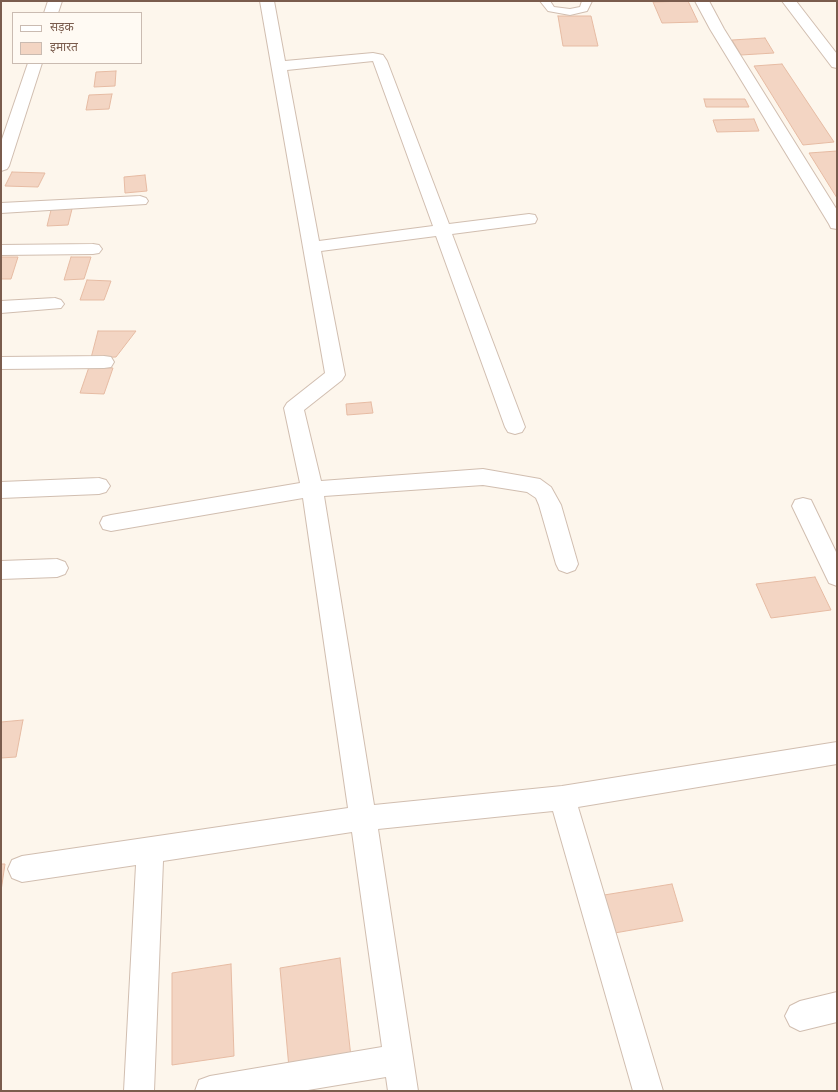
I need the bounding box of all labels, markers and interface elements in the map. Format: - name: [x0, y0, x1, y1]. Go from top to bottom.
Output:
- legend: [12, 12, 142, 64]
- text: सड़क: [50, 20, 74, 36]
- text: इमारत: [50, 40, 78, 56]

